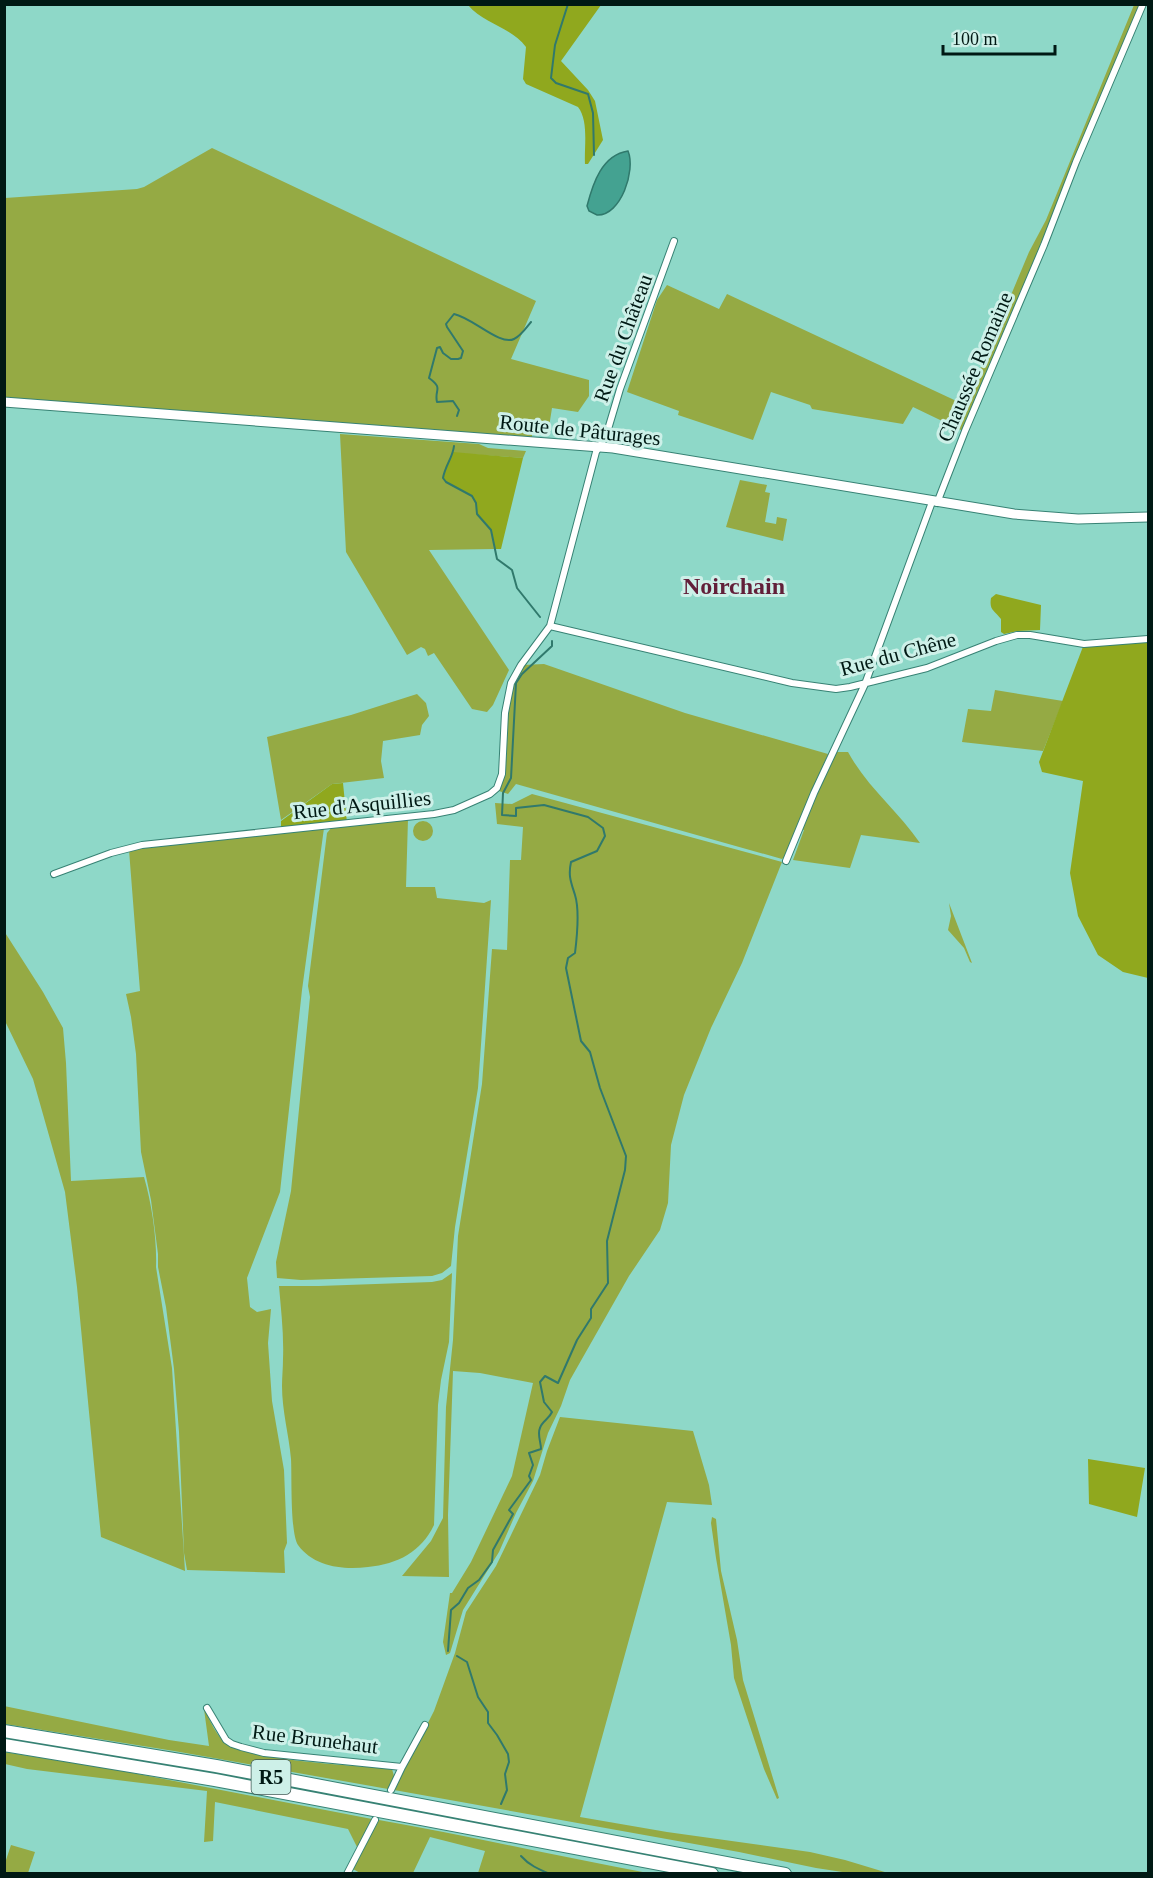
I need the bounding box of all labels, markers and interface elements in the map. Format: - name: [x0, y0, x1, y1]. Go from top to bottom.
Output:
- scale bar: [943, 18, 1056, 56]
- text: 100 m: [952, 29, 998, 49]
- street label: Rue du Château: [589, 270, 657, 405]
- street label: Chaussée Romaine: [933, 288, 1017, 446]
- street label: Route de Pâturages: [498, 410, 662, 450]
- district label: Noirchain: [683, 573, 785, 599]
- street label: Rue du Chêne: [837, 627, 959, 681]
- street label: Rue d'Asquillies: [292, 786, 432, 824]
- street label: Rue Brunehaut: [251, 1719, 379, 1759]
- road number: R5: [252, 1760, 290, 1794]

